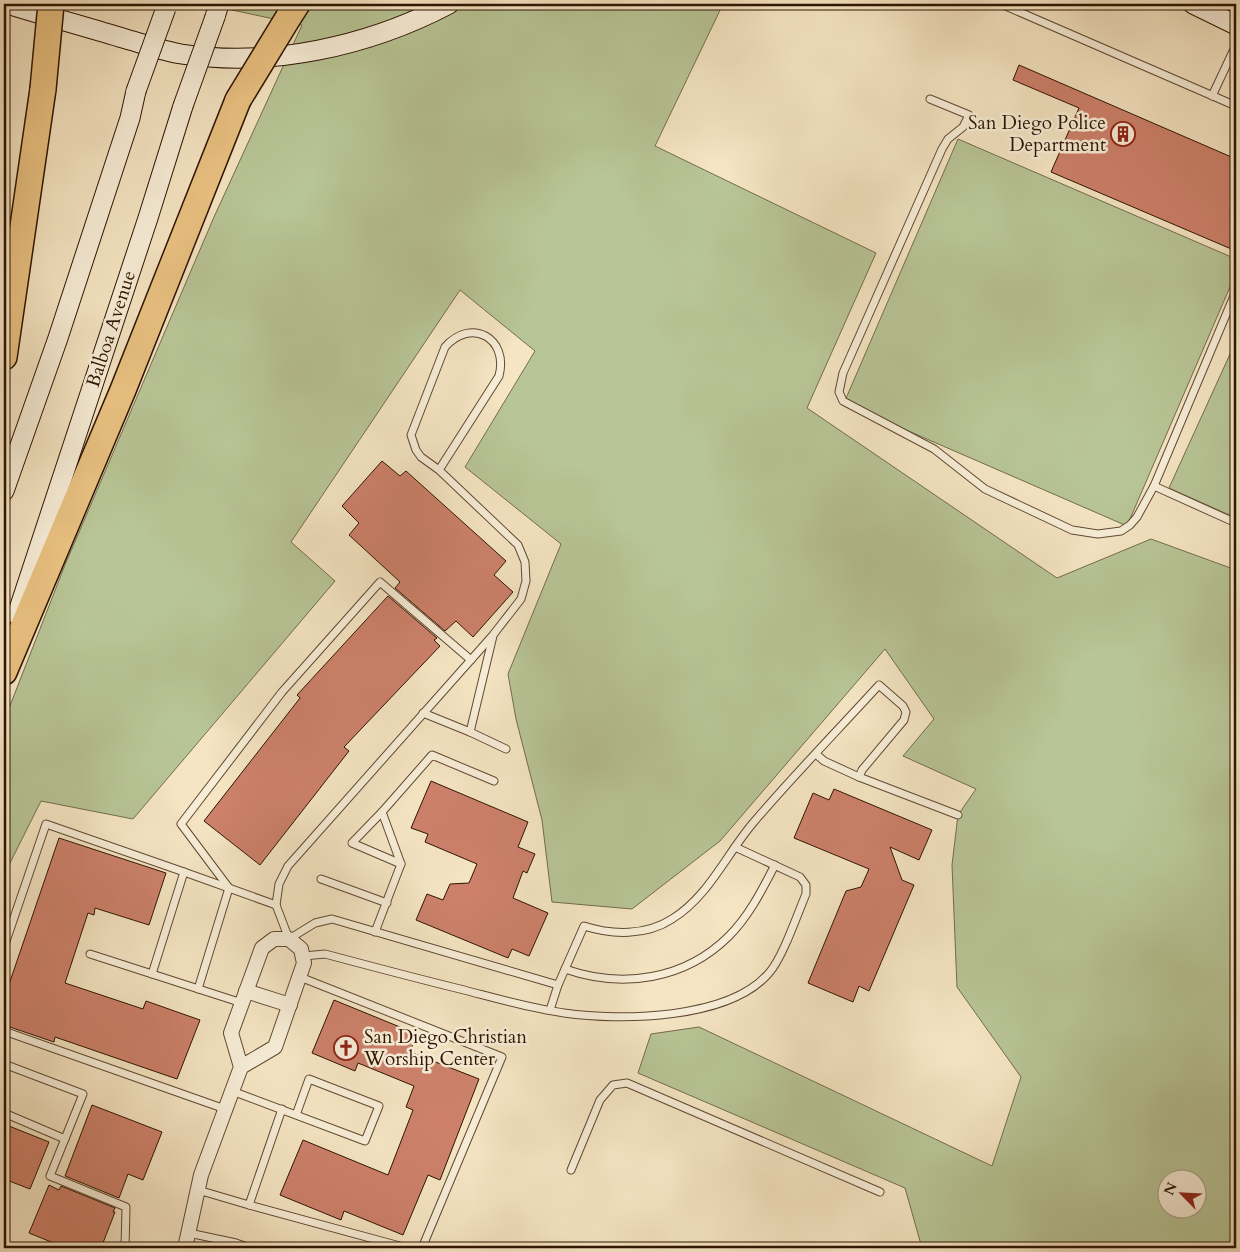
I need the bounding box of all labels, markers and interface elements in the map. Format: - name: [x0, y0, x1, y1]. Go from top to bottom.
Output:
- place label: San Diego Police Department: [968, 110, 1106, 158]
- building icon: San Diego Police Department: [1110, 121, 1136, 147]
- street label: Balboa Avenue: [80, 267, 142, 391]
- place label: San Diego Christian Worship Center: [363, 1024, 527, 1072]
- church icon: San Diego Christian Worship Center: [333, 1035, 359, 1061]
- north arrow: [1158, 1170, 1208, 1220]
- text: N: [1159, 1179, 1182, 1198]

